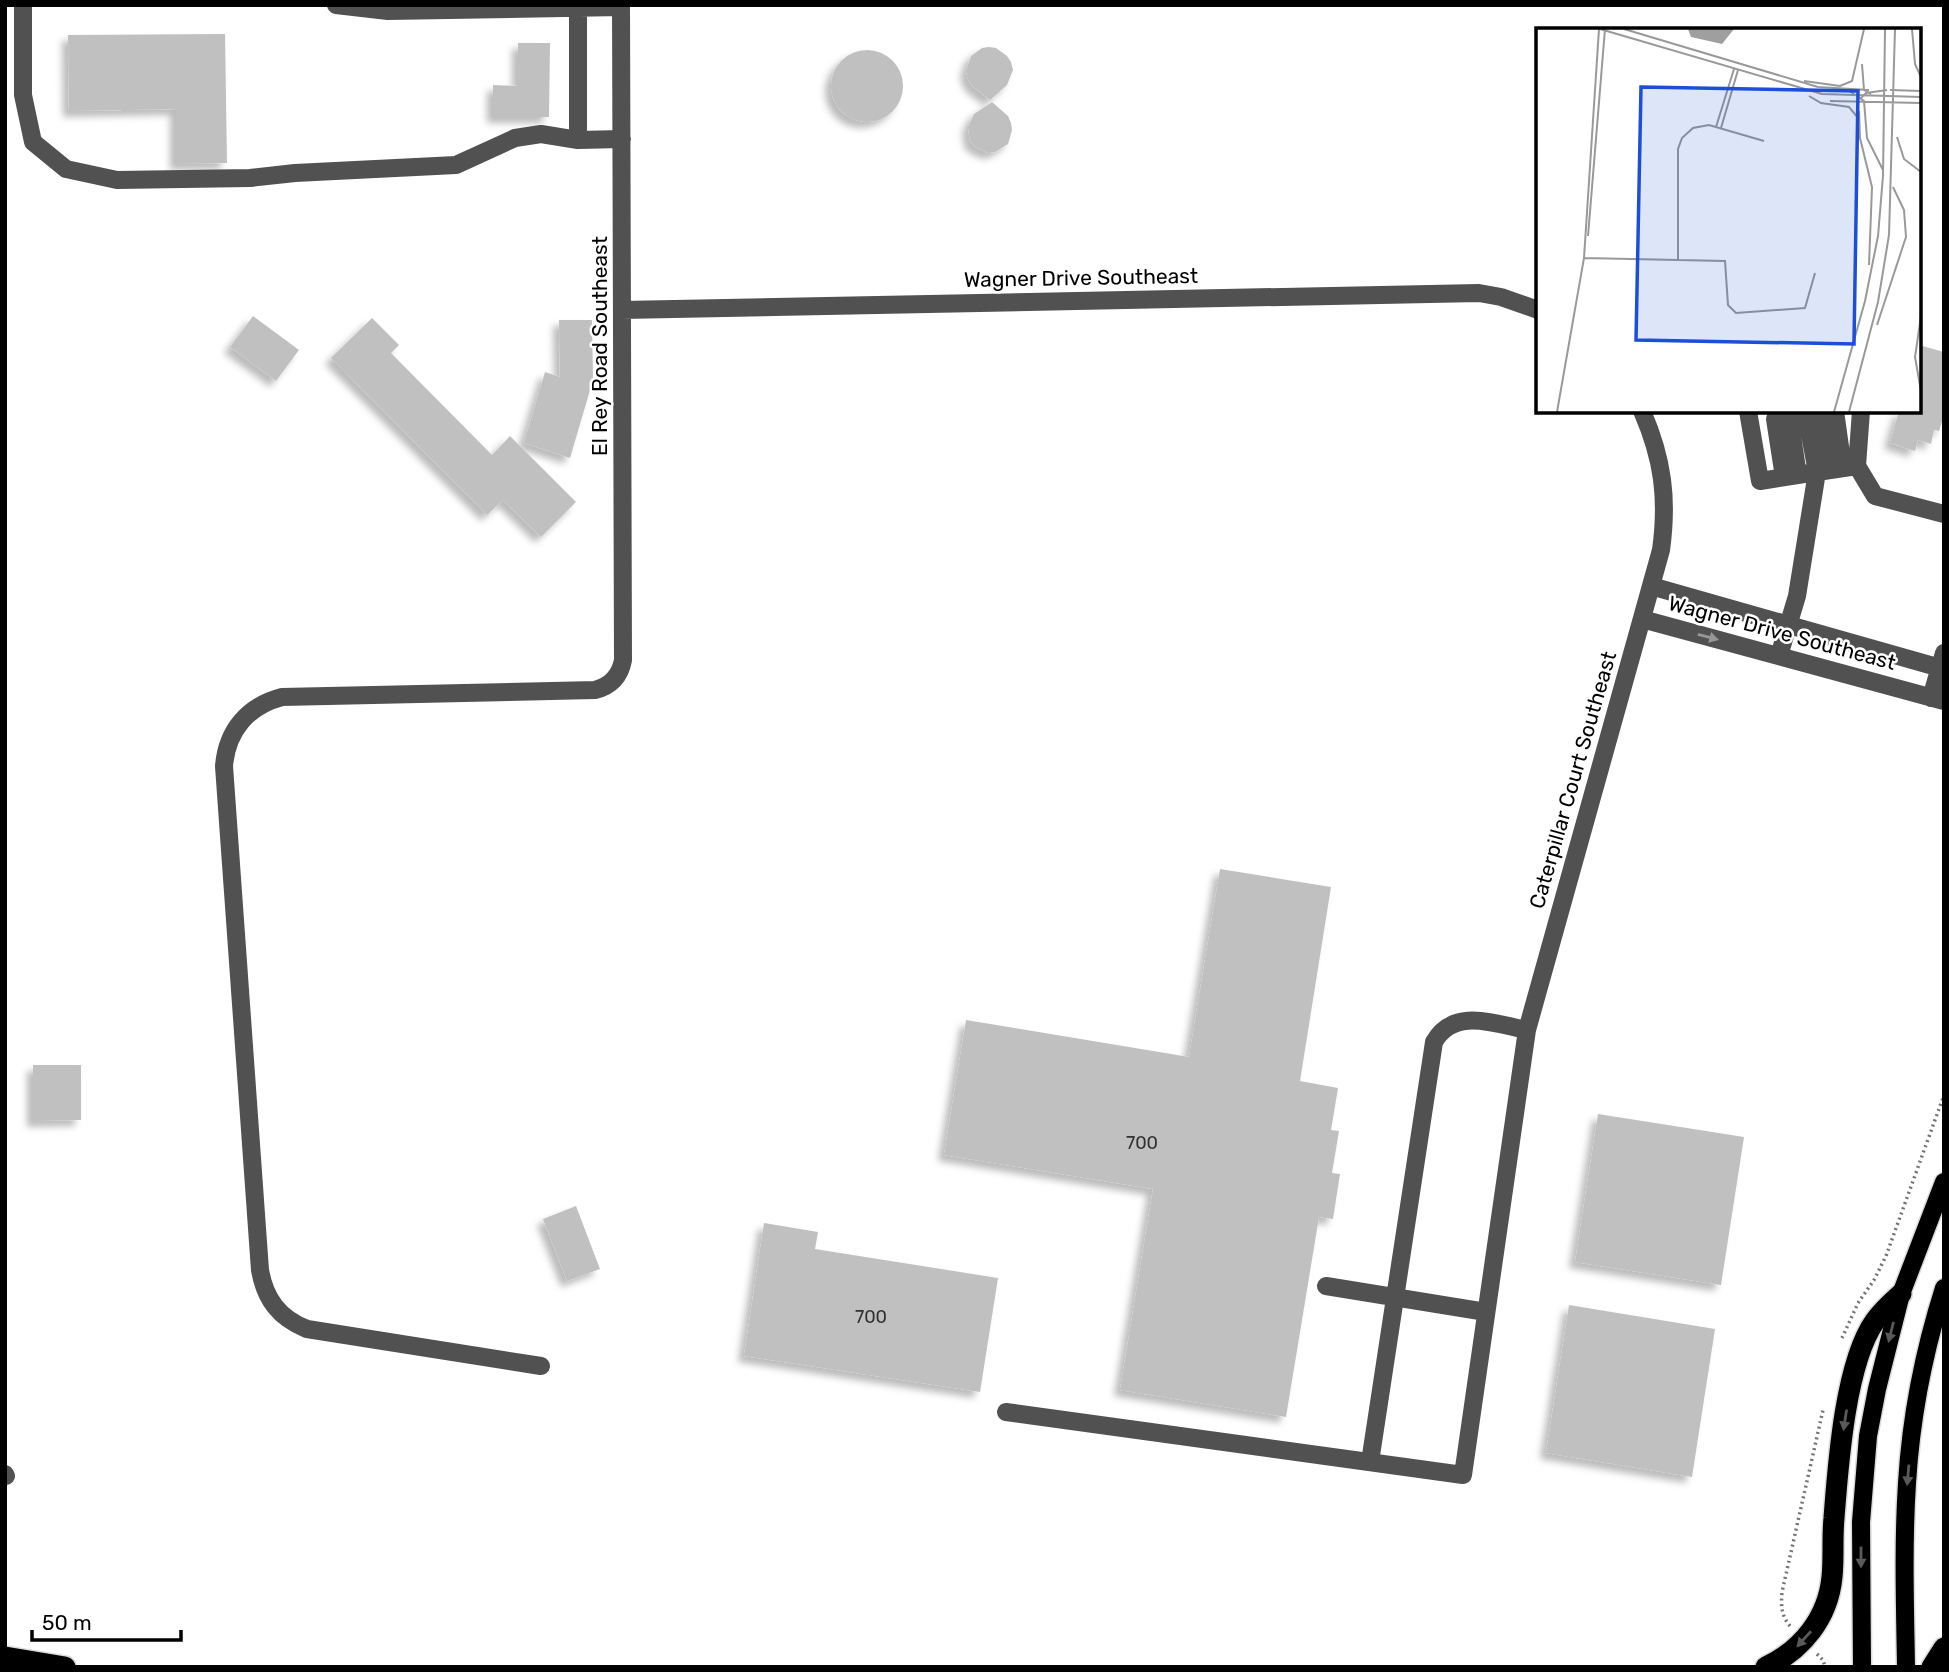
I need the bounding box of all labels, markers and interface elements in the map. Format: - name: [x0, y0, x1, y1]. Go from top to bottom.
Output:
- inset map: [1536, 28, 1921, 413]
- street label: El Rey Road Southeast: [587, 236, 612, 456]
- street label: Wagner Drive Southeast: [964, 263, 1198, 292]
- street label: Wagner Drive Southeast: [1666, 590, 1899, 675]
- one-way arrow: [1698, 632, 1719, 642]
- street label: Caterpillar Court Southeast: [1524, 648, 1621, 911]
- house number: 700: [1126, 1132, 1158, 1154]
- house number: 700: [855, 1306, 887, 1328]
- one-way arrow: [1885, 1321, 1896, 1343]
- one-way arrow: [1839, 1409, 1850, 1431]
- one-way arrow: [1902, 1464, 1913, 1486]
- one-way arrow: [1855, 1546, 1867, 1568]
- scale bar: [32, 1598, 180, 1642]
- text: 50 m: [42, 1610, 92, 1635]
- one-way arrow: [1796, 1630, 1812, 1648]

